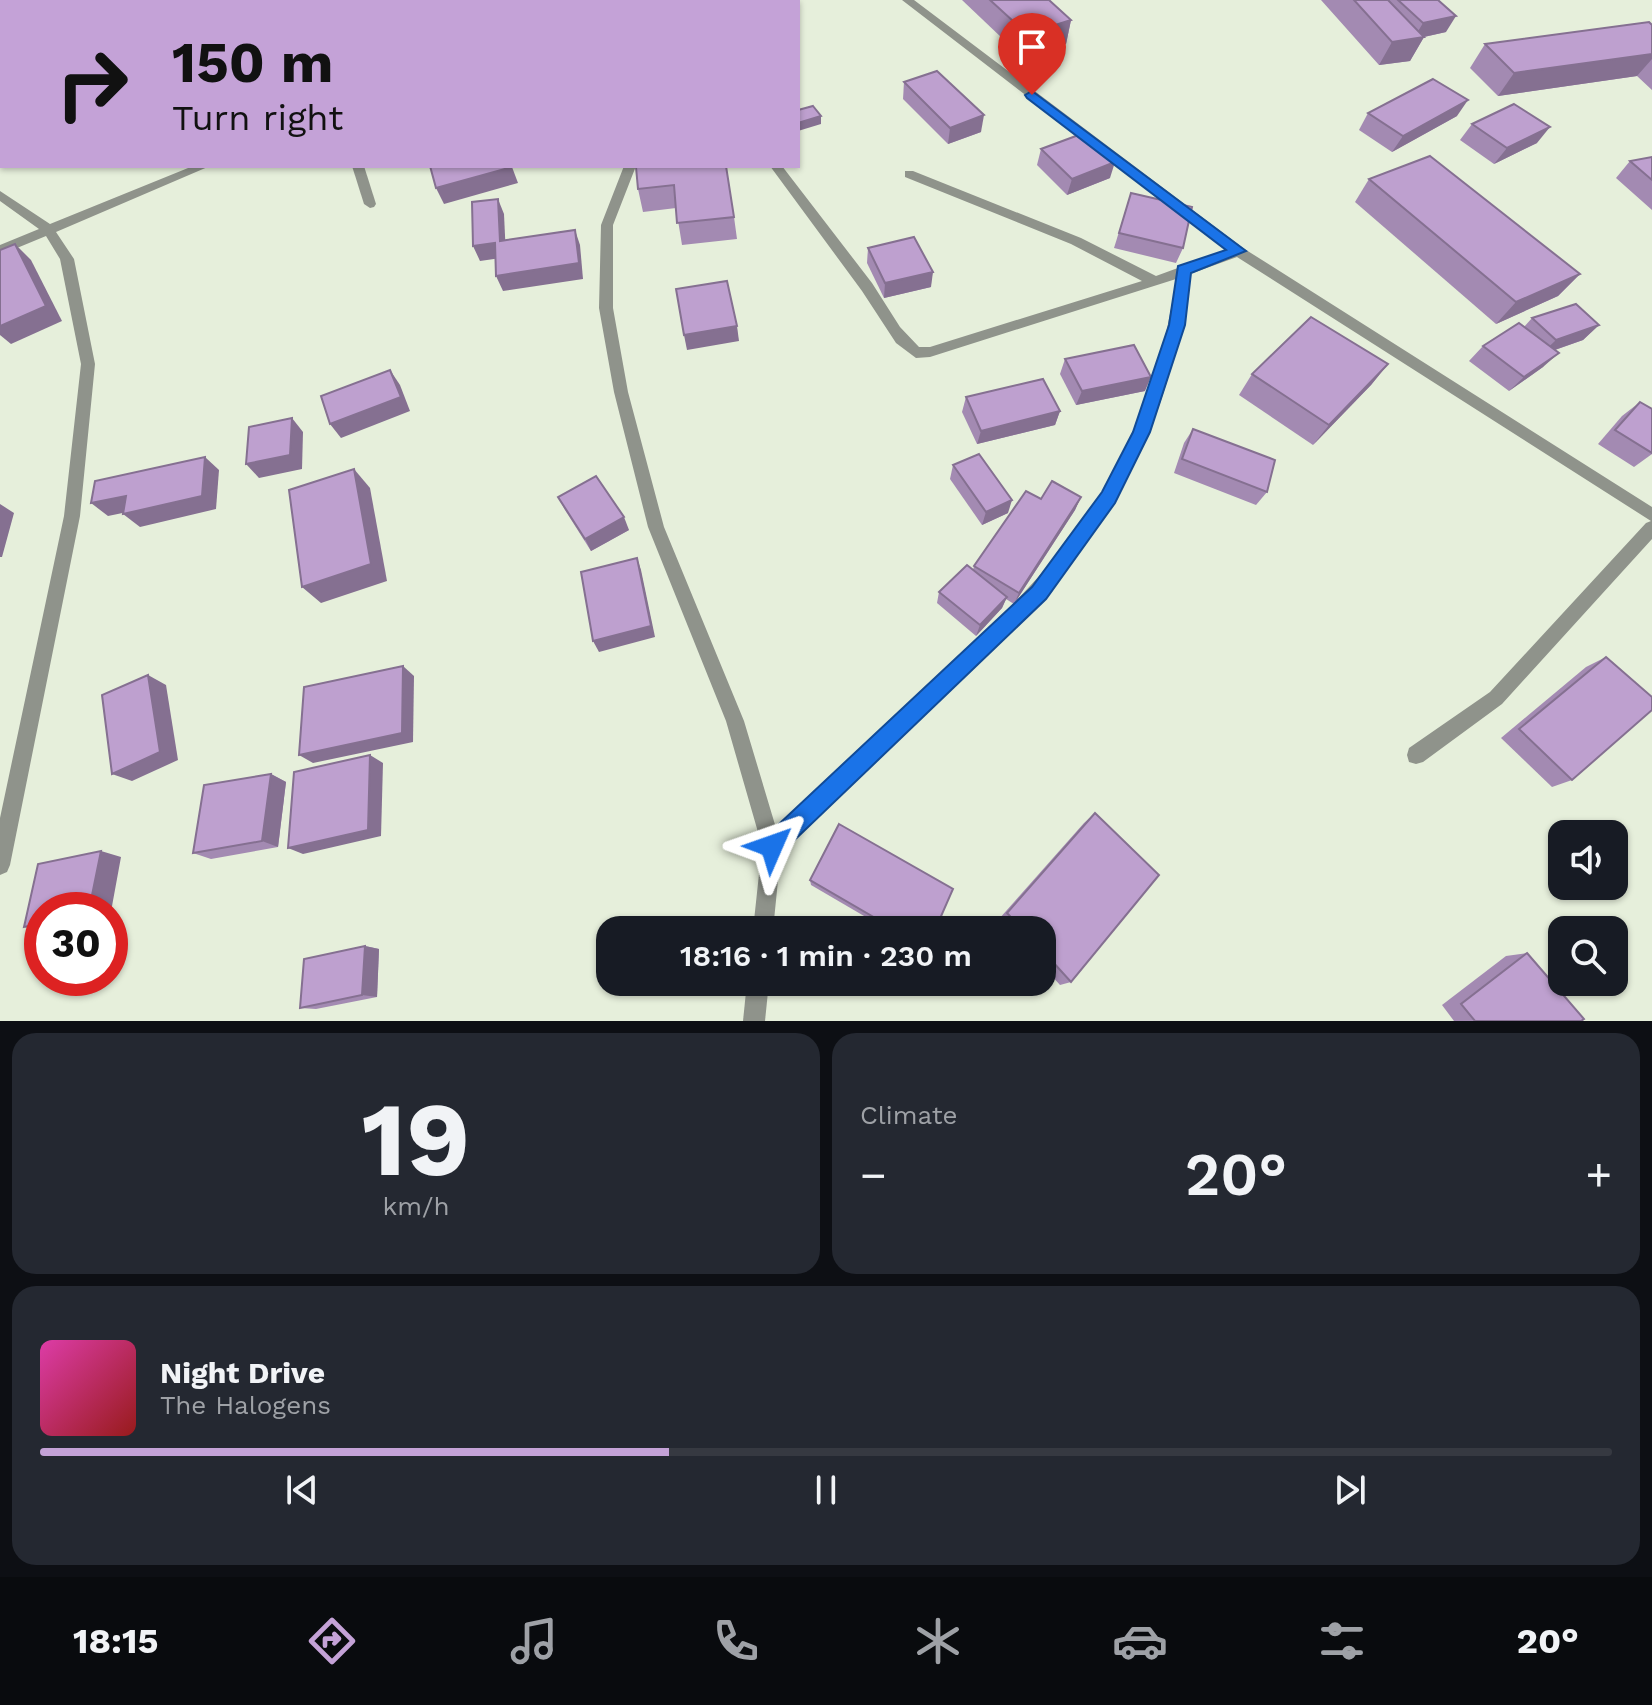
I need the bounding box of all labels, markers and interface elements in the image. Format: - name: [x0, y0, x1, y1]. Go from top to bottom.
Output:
- pin: [998, 13, 1066, 95]
- icon: arrive: [1010, 25, 1054, 69]
- text: 150 m: [172, 30, 334, 96]
- icon: right: [40, 32, 144, 136]
- text: Turn right: [172, 97, 343, 139]
- position arrow: [730, 804, 814, 888]
- map controls: [1548, 820, 1628, 996]
- button: sound: [1548, 820, 1628, 900]
- speed limit sign: 30: [24, 892, 128, 996]
- button: search: [1548, 916, 1628, 996]
- text: 18:16 · 1 min · 230 m: [680, 938, 972, 973]
- text: 19: [362, 1078, 470, 1200]
- text: Climate: [860, 1100, 958, 1130]
- text: 20°: [1185, 1139, 1287, 1210]
- text: −: [860, 1149, 887, 1201]
- text: +: [1585, 1149, 1612, 1201]
- text: km/h: [383, 1191, 449, 1221]
- text: Night Drive: [160, 1355, 325, 1390]
- text: The Halogens: [160, 1390, 331, 1420]
- icon: previous: [280, 1468, 324, 1512]
- icon: pause: [804, 1468, 848, 1512]
- icon: next: [1328, 1468, 1372, 1512]
- icon: directions: [304, 1613, 360, 1669]
- icon: music: [506, 1613, 562, 1669]
- icon: phone: [708, 1613, 764, 1669]
- icon: climate: [910, 1613, 966, 1669]
- icon: car: [1112, 1613, 1168, 1669]
- icon: filters: [1314, 1613, 1370, 1669]
- text: 18:15: [73, 1620, 158, 1662]
- text: 20°: [1516, 1620, 1579, 1662]

